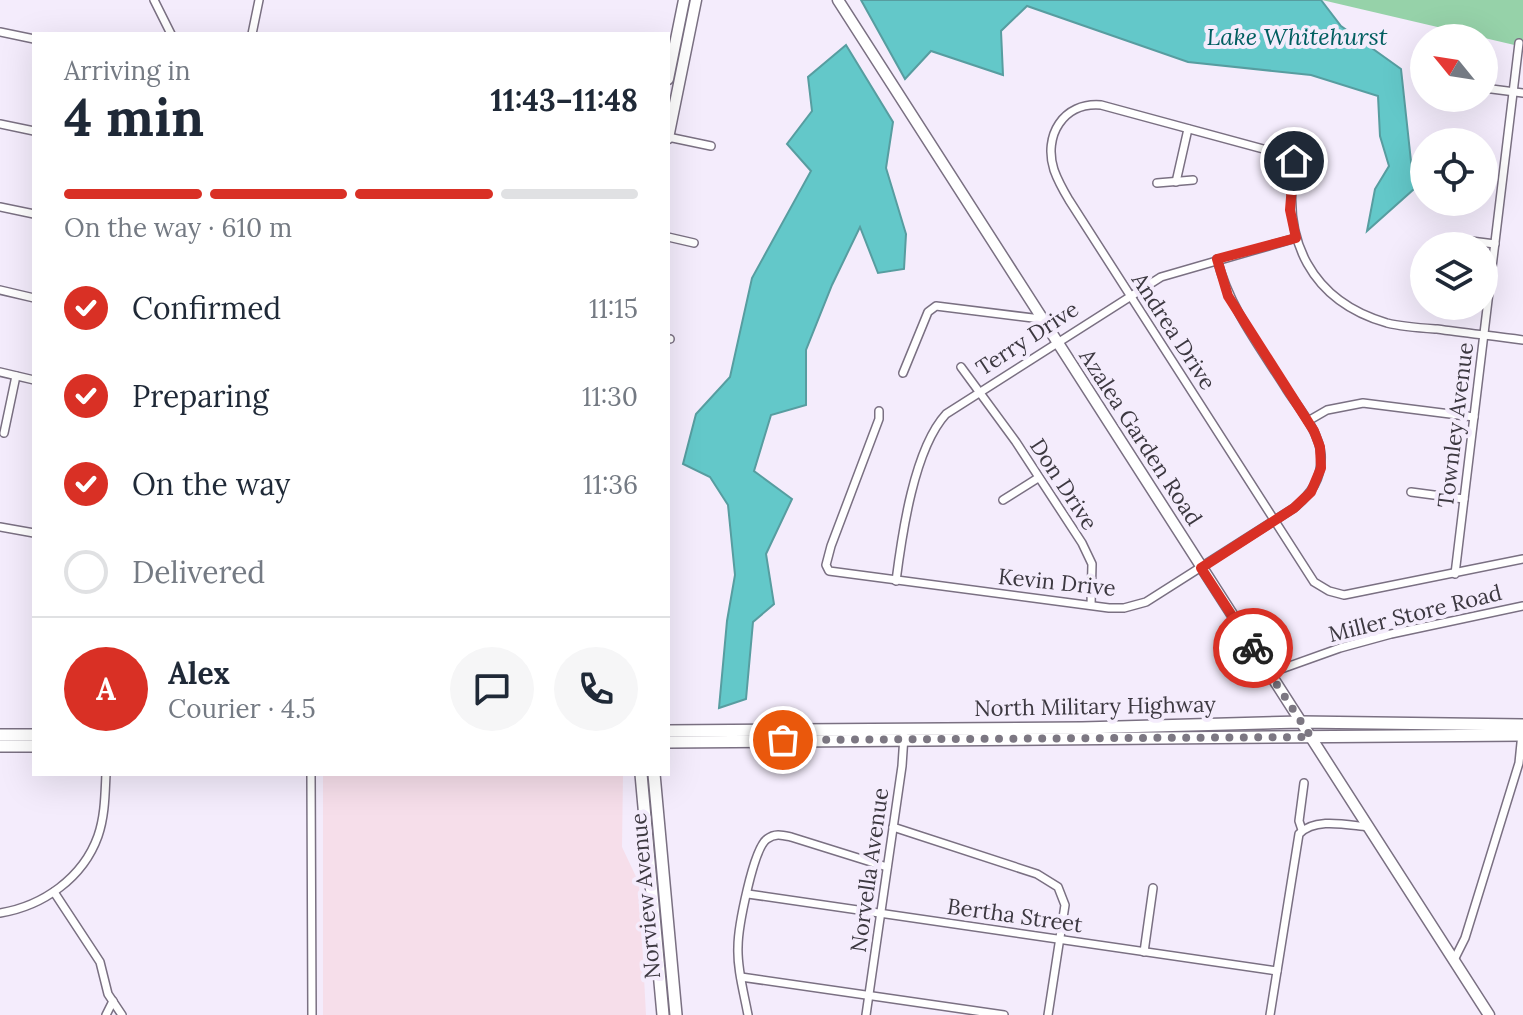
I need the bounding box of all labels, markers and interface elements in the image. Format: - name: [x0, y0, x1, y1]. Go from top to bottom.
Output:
- water label: Lake Whitehurst: [1206, 21, 1388, 52]
- north arrow: [1410, 24, 1498, 112]
- map controls: [1410, 24, 1498, 320]
- text: Arriving in: [64, 54, 191, 87]
- text: 11:43–11:48: [491, 81, 638, 119]
- text: 4 min: [64, 84, 204, 150]
- pin: [1260, 127, 1328, 195]
- button: locate: [1410, 128, 1498, 216]
- icon: home: [1272, 139, 1316, 183]
- text: On the way · 610 m: [64, 211, 292, 244]
- button: layers: [1410, 232, 1498, 320]
- street label: Andrea Drive: [1125, 266, 1222, 395]
- icon: check: [64, 286, 108, 330]
- text: Confirmed: [132, 289, 281, 327]
- text: 11:15: [589, 292, 638, 325]
- street label: Terry Drive: [970, 294, 1084, 382]
- street label: Townley Avenue: [1431, 341, 1479, 509]
- street label: Azalea Garden Road: [1073, 343, 1208, 530]
- icon: check: [64, 374, 108, 418]
- text: Preparing: [132, 377, 269, 415]
- text: 11:30: [582, 380, 638, 413]
- street label: Don Drive: [1024, 433, 1104, 535]
- icon: check: [64, 462, 108, 506]
- text: On the way: [132, 465, 290, 503]
- text: 11:36: [583, 468, 638, 501]
- text: Delivered: [132, 553, 265, 591]
- street label: Kevin Drive: [997, 562, 1117, 602]
- street label: Miller Store Road: [1326, 578, 1504, 648]
- courier: [1213, 608, 1293, 688]
- icon: bike: [1231, 626, 1275, 670]
- button: chat: [450, 647, 534, 731]
- button: phone: [554, 647, 638, 731]
- text: Alex: [168, 654, 230, 692]
- text: A: [96, 670, 116, 708]
- street label: North Military Highway: [974, 690, 1216, 722]
- text: Courier · 4.5: [168, 692, 316, 725]
- pin: [749, 706, 817, 774]
- icon: bag: [761, 718, 805, 762]
- street label: Norvella Avenue: [844, 786, 894, 954]
- street label: Norview Avenue: [624, 812, 666, 980]
- street label: Bertha Street: [945, 892, 1085, 938]

